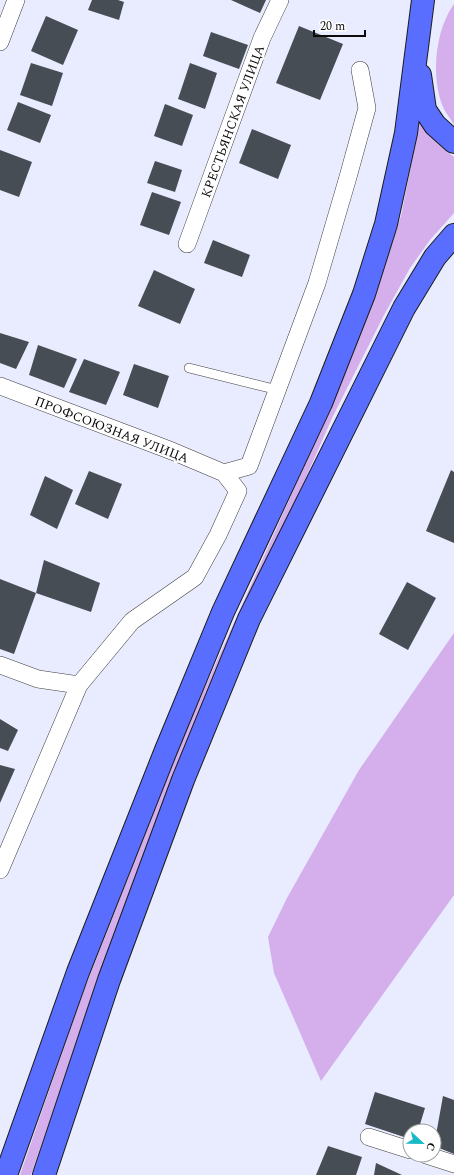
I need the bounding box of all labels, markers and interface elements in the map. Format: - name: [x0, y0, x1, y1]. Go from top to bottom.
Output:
- scale bar: [314, 12, 365, 38]
- text: 20 m: [320, 17, 345, 36]
- street label: КРЕСТЬЯНСКАЯ УЛИЦА: [196, 42, 270, 200]
- street label: ПРОФСОЮЗНАЯ УЛИЦА: [32, 391, 192, 469]
- north arrow: [402, 1123, 442, 1163]
- text: С: [421, 1140, 440, 1154]

